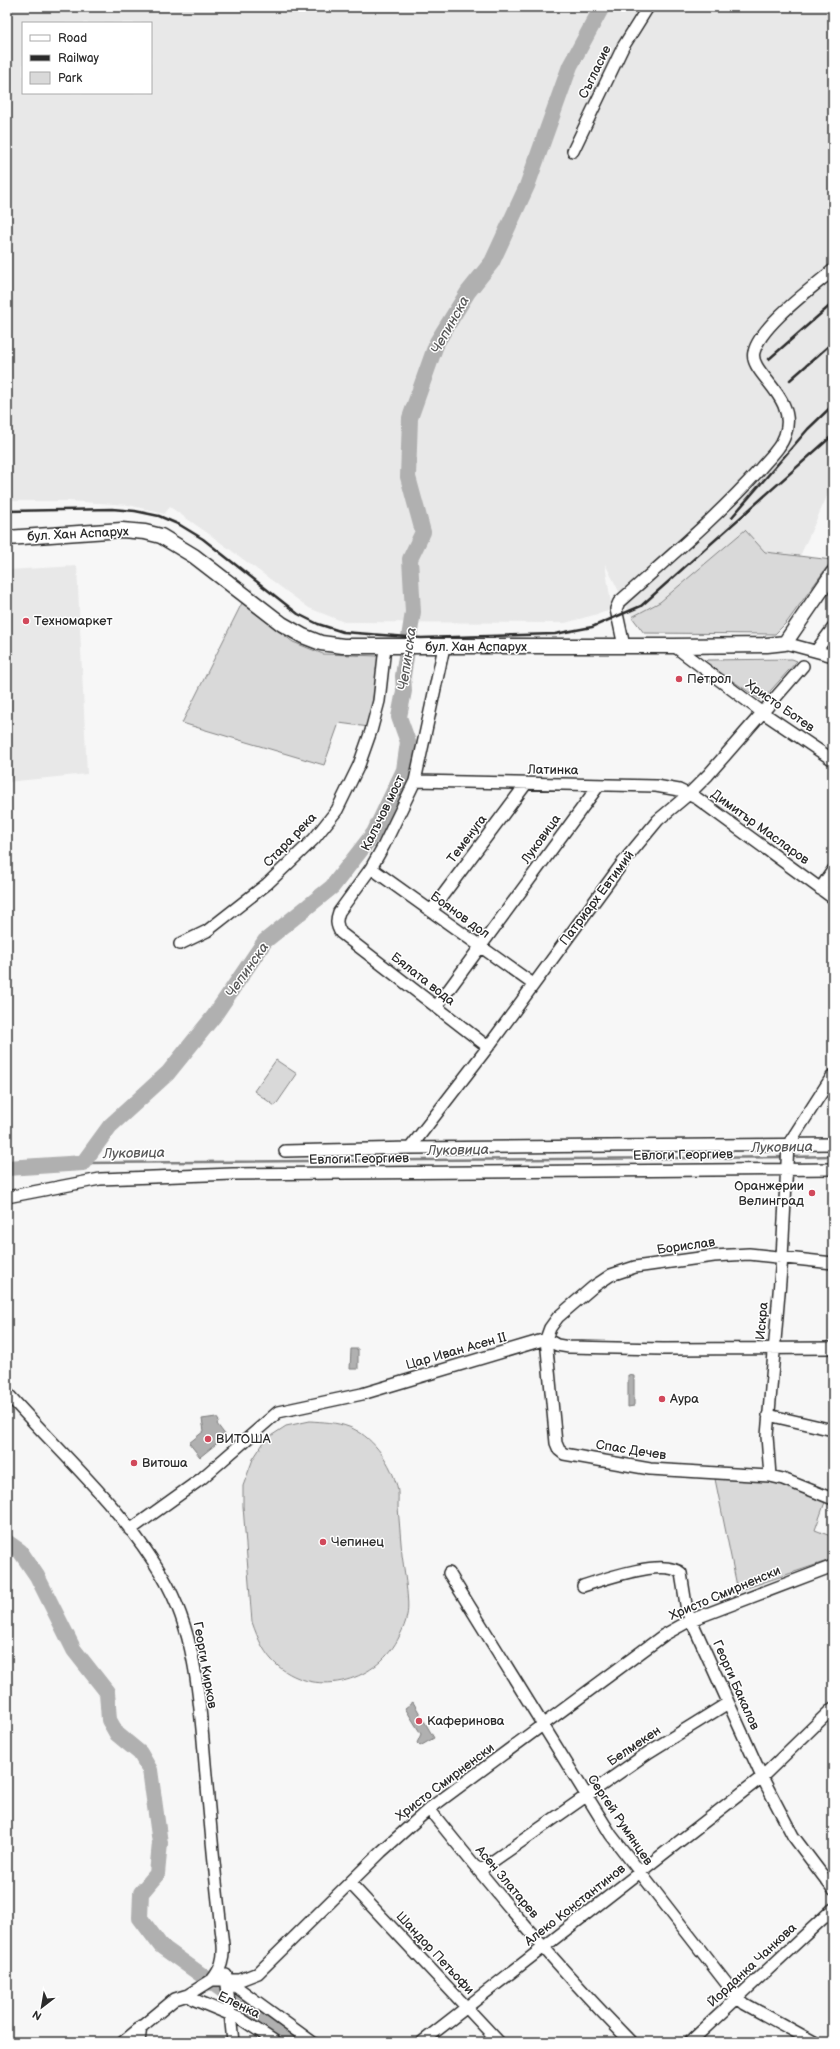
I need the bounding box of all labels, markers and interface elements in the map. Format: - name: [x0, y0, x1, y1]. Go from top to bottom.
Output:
- legend: [22, 22, 152, 94]
- text: Road: [58, 31, 87, 46]
- street label: Съгласие: [575, 43, 615, 101]
- text: Railway: [58, 51, 100, 66]
- text: Park: [58, 71, 82, 86]
- water label: Чепинска: [427, 293, 473, 357]
- street label: бул. Хан Аспарух: [27, 523, 129, 545]
- place label: Техномаркет: [34, 613, 113, 629]
- marker: Техномаркет: [21, 616, 31, 626]
- water label: Чепинска: [394, 626, 420, 692]
- street label: бул. Хан Аспарух: [425, 639, 527, 655]
- place label: Петрол: [687, 671, 731, 687]
- marker: Петрол: [674, 674, 684, 684]
- street label: Христо Ботев: [742, 676, 818, 736]
- street label: Латинка: [526, 762, 579, 778]
- street label: Калъчов мост: [358, 772, 408, 854]
- street label: Димитър Масларов: [708, 786, 812, 868]
- street label: Стара река: [260, 809, 320, 871]
- street label: Теменуга: [444, 811, 491, 866]
- street label: Луковица: [517, 811, 564, 868]
- street label: Патриарх Евтимий: [556, 848, 638, 948]
- street label: Боянов дол: [427, 888, 493, 942]
- water label: Чепинска: [222, 939, 272, 1001]
- street label: Бялата вода: [388, 949, 459, 1009]
- water label: Луковица: [750, 1138, 813, 1156]
- water label: Луковица: [426, 1141, 489, 1159]
- water label: Луковица: [102, 1144, 165, 1162]
- street label: Евлоги Георгиев: [633, 1146, 733, 1164]
- street label: Евлоги Георгиев: [309, 1150, 409, 1168]
- place label: Оранжерии Велинград: [734, 1178, 804, 1209]
- marker: Оранжерии Велинград: [807, 1188, 817, 1198]
- street label: Борислав: [656, 1234, 716, 1258]
- street label: Искра: [752, 1301, 772, 1341]
- street label: Цар Иван Асен II: [404, 1329, 508, 1373]
- place label: Аура: [669, 1391, 699, 1407]
- marker: Аура: [657, 1394, 667, 1404]
- place label: ВИТОША: [216, 1431, 271, 1447]
- marker: ВИТОША: [203, 1434, 213, 1444]
- street label: Спас Дечев: [595, 1437, 668, 1463]
- place label: Витоша: [142, 1455, 188, 1471]
- marker: Витоша: [129, 1458, 139, 1468]
- place label: Чепинец: [331, 1534, 384, 1550]
- marker: Чепинец: [318, 1537, 328, 1547]
- street label: Христо Смирненски: [667, 1562, 783, 1624]
- street label: Георги Кирков: [190, 1620, 221, 1710]
- street label: Георги Бакалов: [709, 1638, 763, 1732]
- place label: Каферинова: [427, 1713, 505, 1729]
- marker: Каферинова: [414, 1716, 424, 1726]
- street label: Белмекен: [604, 1722, 664, 1770]
- street label: Христо Смирненски: [393, 1740, 497, 1824]
- street label: Сергей Румянцев: [584, 1772, 656, 1868]
- street label: Асен Златарев: [471, 1842, 542, 1922]
- street label: Алеко Константинов: [521, 1861, 629, 1950]
- street label: Шандор Петьофи: [392, 1908, 478, 1998]
- street label: Йорданка Чанкова: [704, 1919, 800, 2010]
- north arrow: [22, 1987, 62, 2027]
- street label: Еленка: [215, 1988, 263, 2022]
- text: N: [30, 2007, 44, 2023]

